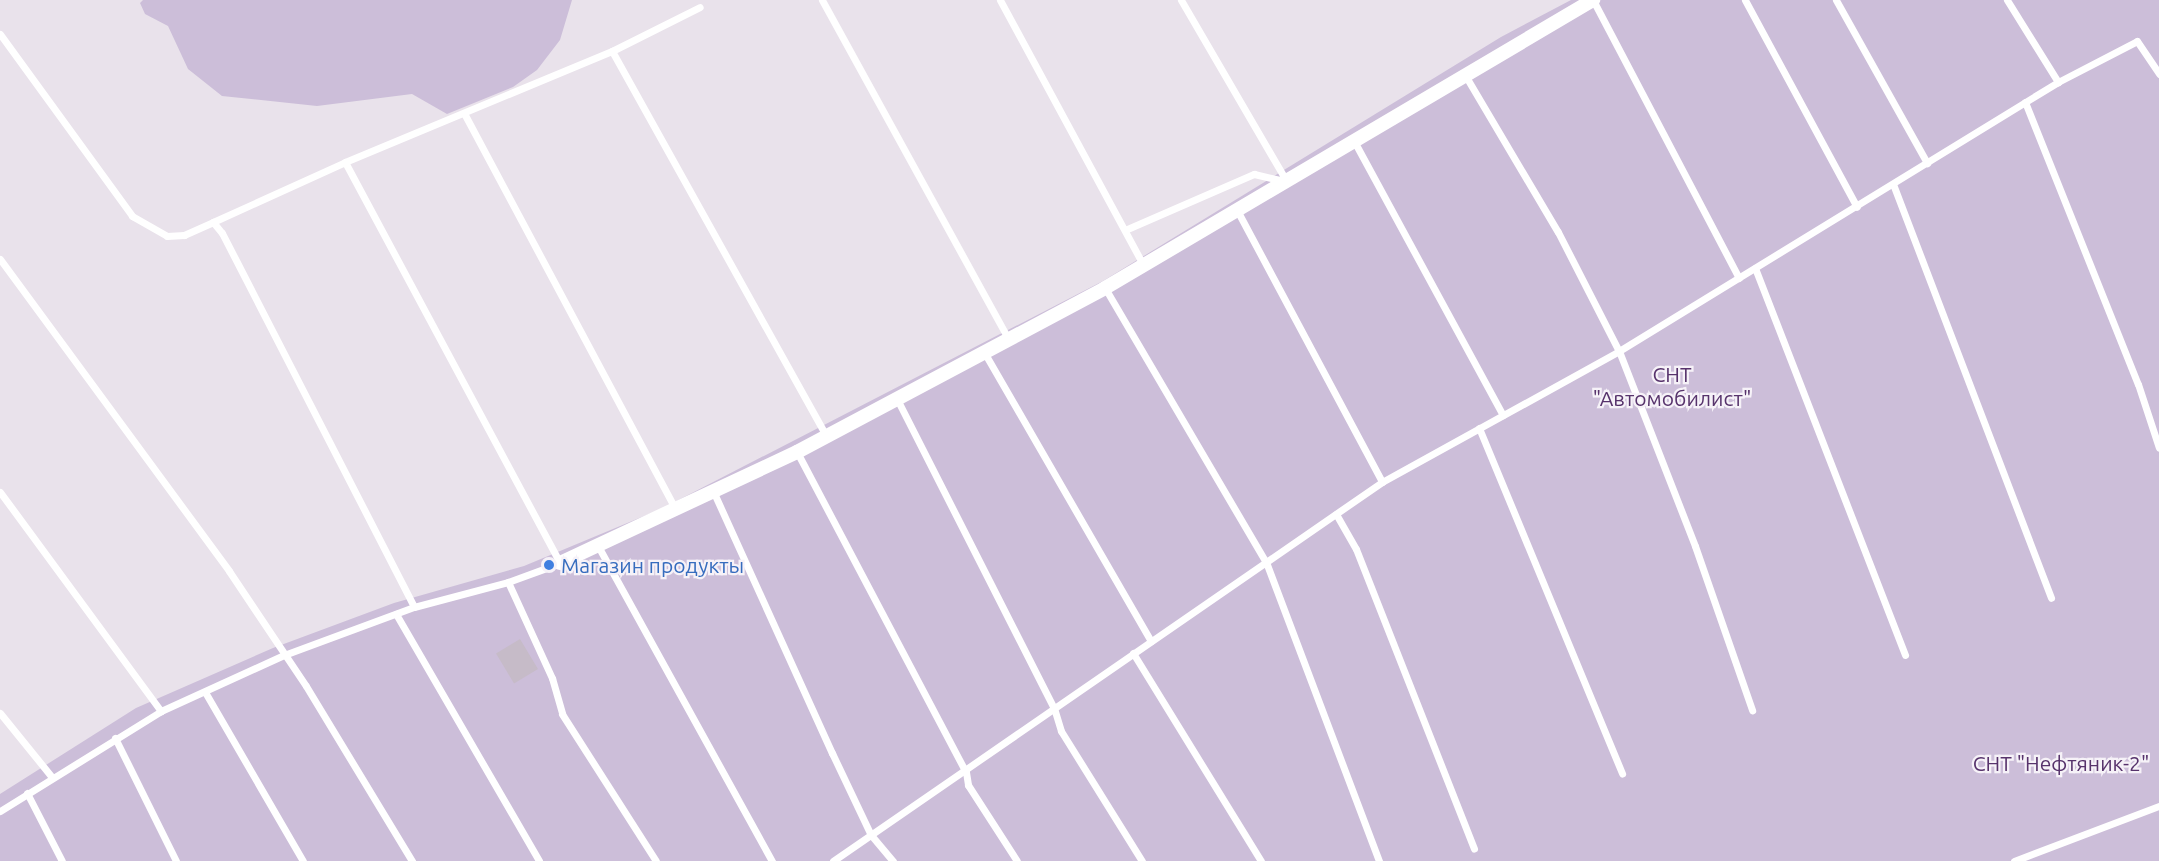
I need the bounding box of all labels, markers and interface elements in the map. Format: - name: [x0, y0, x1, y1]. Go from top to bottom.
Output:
- park label: СНТ "Автомобилист": [1593, 361, 1751, 411]
- place label: Магазин продукты: [561, 552, 744, 578]
- marker: Магазин продукты: [542, 558, 556, 572]
- park label: СНТ "Нефтяник-2": [1973, 750, 2149, 776]

